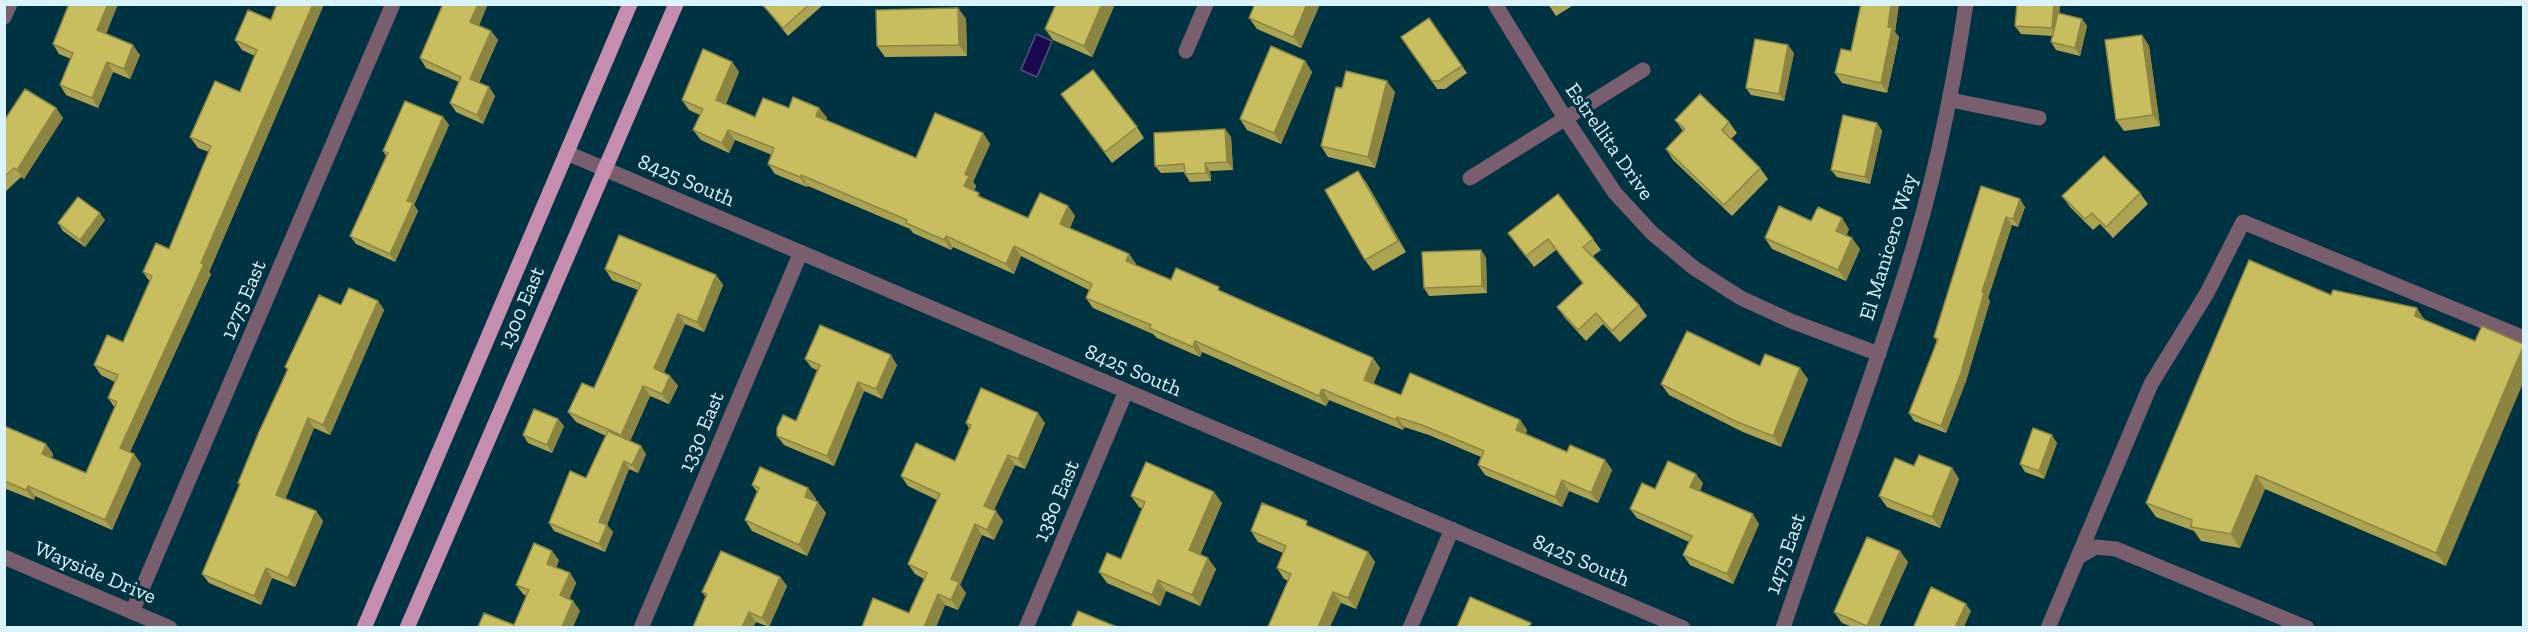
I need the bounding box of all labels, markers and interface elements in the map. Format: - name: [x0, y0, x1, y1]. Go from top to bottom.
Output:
- street label: Estrellita Drive: [1559, 79, 1659, 205]
- street label: 8425 South: [634, 149, 738, 213]
- street label: El Manicero Way: [1855, 171, 1923, 323]
- street label: 1275 East: [216, 257, 272, 343]
- street label: 1300 East: [493, 263, 551, 353]
- street label: 8425 South: [1081, 339, 1185, 403]
- street label: 1330 East: [674, 388, 730, 476]
- street label: 1380 East: [1029, 456, 1085, 546]
- street label: 1475 East: [1760, 510, 1812, 598]
- street label: 8425 South: [1529, 529, 1633, 593]
- street label: Wayside Drive: [30, 536, 160, 610]

